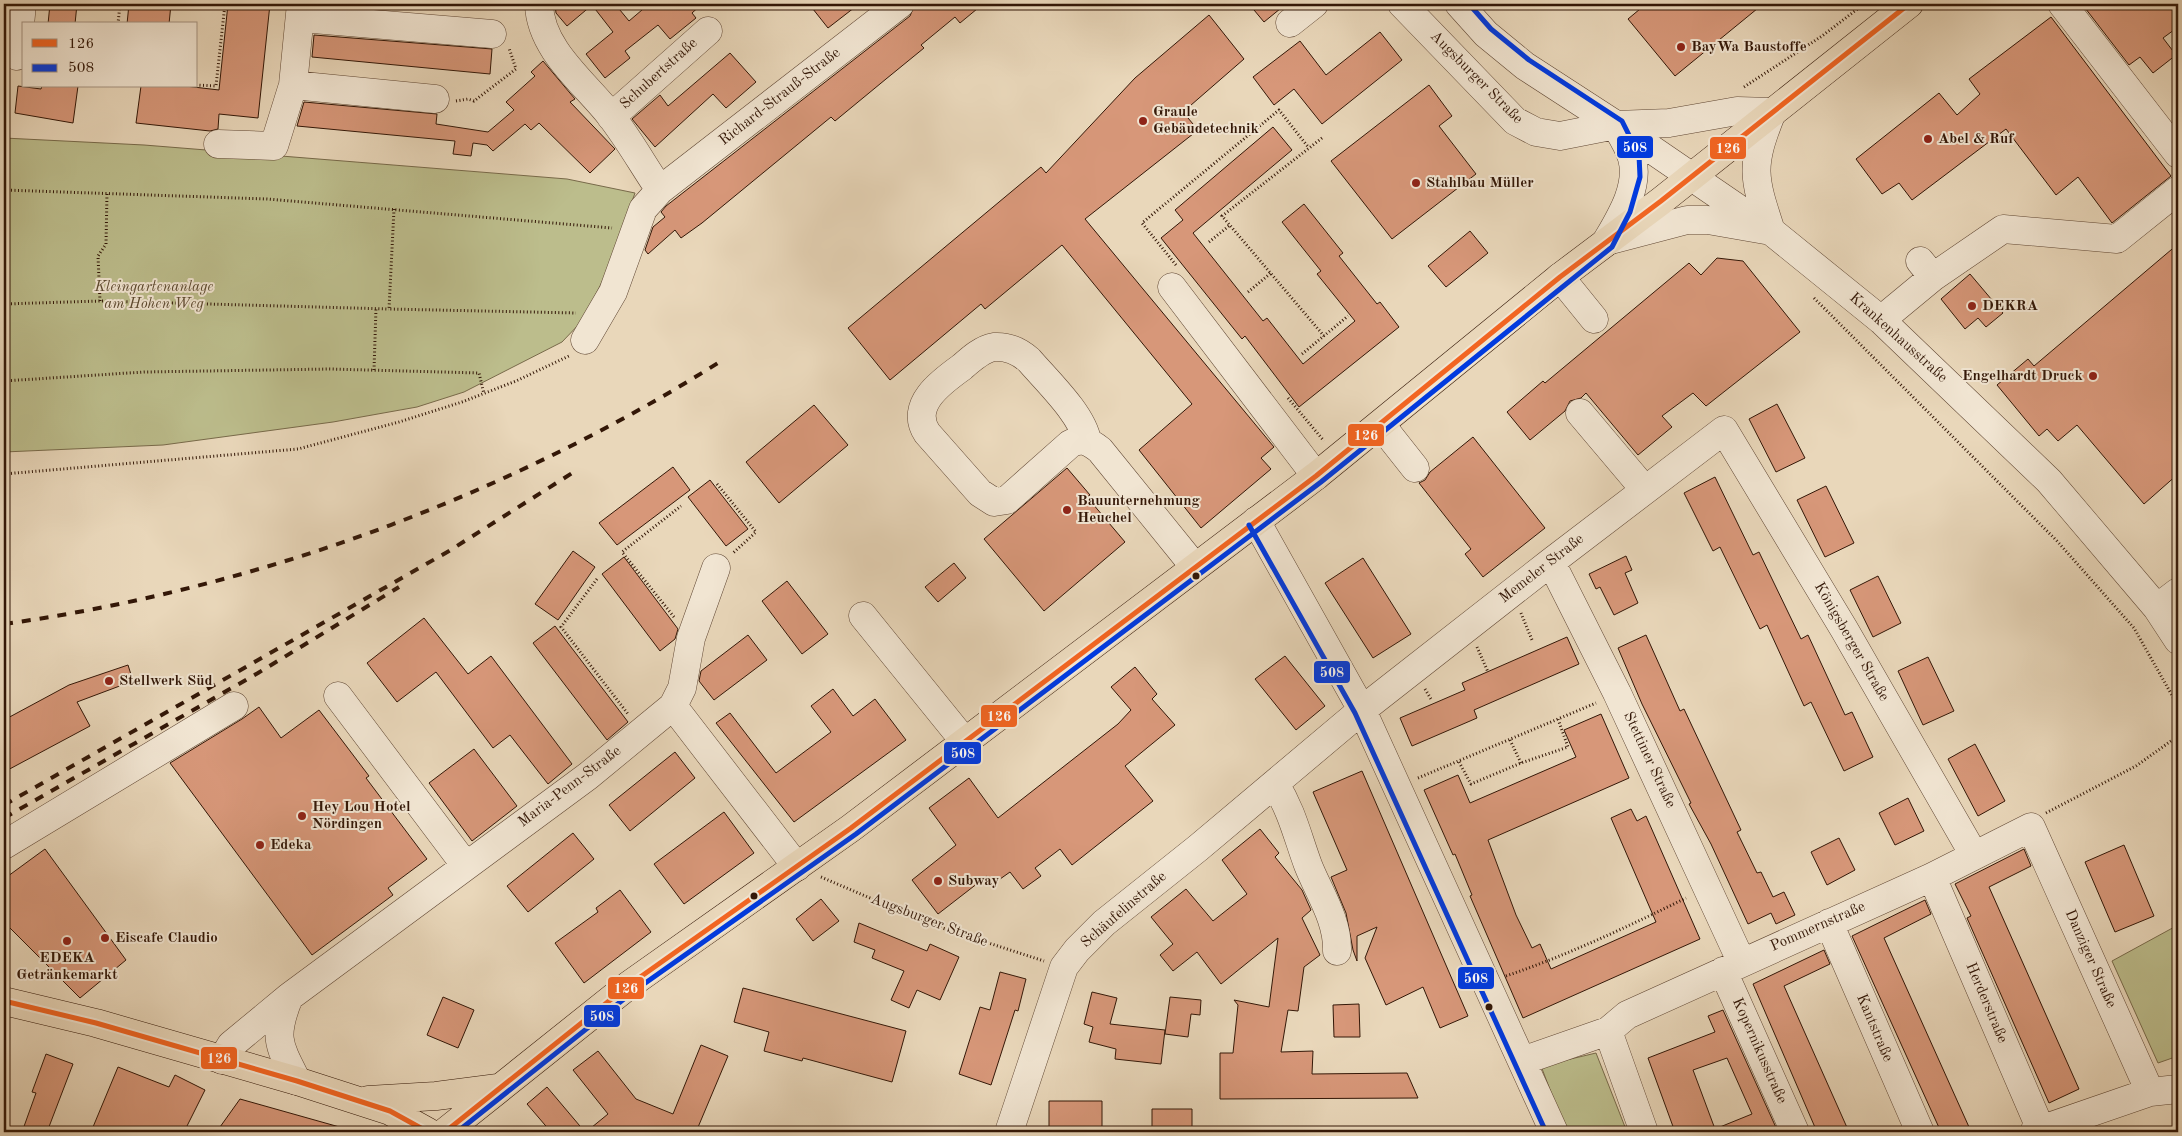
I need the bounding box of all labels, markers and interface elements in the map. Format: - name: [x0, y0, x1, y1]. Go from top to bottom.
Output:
- legend: [22, 22, 198, 88]
- street label: Augsburger Straße: [1427, 29, 1525, 127]
- street label: Schubertstraße: [618, 36, 701, 112]
- text: 126: [68, 37, 94, 52]
- place label: BayWa Baustoffe: [1691, 40, 1807, 55]
- marker: BayWa Baustoffe: [1675, 41, 1687, 53]
- street label: Richard-Strauß-Straße: [717, 45, 843, 149]
- text: 508: [68, 61, 94, 76]
- place label: Graule Gebäudetechnik: [1153, 105, 1260, 137]
- marker: Graule Gebäudetechnik: [1137, 115, 1149, 127]
- place label: Abel & Ruf: [1938, 132, 2015, 147]
- marker: Abel & Ruf: [1922, 133, 1934, 145]
- line badge: 508: [1616, 135, 1654, 159]
- line badge: 126: [1709, 136, 1747, 160]
- text: 508: [1623, 141, 1647, 155]
- text: 126: [1716, 142, 1740, 156]
- place label: Stahlbau Müller: [1426, 176, 1534, 191]
- marker: Stahlbau Müller: [1410, 177, 1422, 189]
- park label: Kleingartenanlage am Hohen Weg: [93, 280, 214, 312]
- street label: Krankenhausstraße: [1846, 290, 1950, 386]
- place label: DEKRA: [1982, 299, 2038, 314]
- marker: DEKRA: [1966, 300, 1978, 312]
- place label: Engelhardt Druck: [1962, 369, 2084, 384]
- marker: Engelhardt Druck: [2087, 370, 2099, 382]
- line badge: 126: [1347, 423, 1385, 447]
- text: 126: [1354, 429, 1378, 443]
- place label: Bauunternehmung Heuchel: [1077, 494, 1201, 526]
- marker: Bauunternehmung Heuchel: [1061, 504, 1073, 516]
- street label: Memeler Straße: [1497, 531, 1587, 606]
- unlabelled marker: [1191, 571, 1201, 581]
- street label: Königsberger Straße: [1811, 580, 1891, 704]
- line badge: 508: [1313, 660, 1351, 684]
- text: 508: [1320, 666, 1344, 680]
- place label: Stellwerk Süd: [119, 674, 213, 689]
- marker: Stellwerk Süd: [103, 675, 115, 687]
- line badge: 126: [980, 704, 1018, 728]
- text: 126: [987, 710, 1011, 724]
- street label: Stettiner Straße: [1620, 710, 1678, 810]
- line badge: 508: [943, 741, 982, 765]
- street label: Maria-Penn-Straße: [516, 744, 624, 830]
- text: 508: [951, 747, 975, 761]
- place label: Hey Lou Hotel Nördingen: [312, 800, 411, 832]
- marker: Hey Lou Hotel Nördingen: [296, 810, 308, 822]
- place label: Edeka: [270, 838, 312, 853]
- marker: Edeka: [254, 839, 266, 851]
- street label: Schäufelinstraße: [1078, 869, 1170, 951]
- place label: Subway: [948, 874, 999, 889]
- marker: Subway: [932, 875, 944, 887]
- unlabelled marker: [749, 891, 759, 901]
- street label: Augsburger Straße: [868, 892, 990, 950]
- street label: Pommernstraße: [1768, 899, 1868, 955]
- street label: Danziger Straße: [2062, 907, 2118, 1011]
- place label: Eiscafe Claudio: [115, 931, 218, 946]
- marker: Eiscafe Claudio: [99, 932, 111, 944]
- marker: EDEKA Getränkemarkt: [61, 935, 73, 947]
- place label: EDEKA Getränkemarkt: [16, 951, 118, 983]
- street label: Herderstraße: [1962, 961, 2010, 1046]
- line badge: 508: [1457, 966, 1495, 990]
- text: 508: [1464, 972, 1488, 986]
- line badge: 126: [607, 976, 645, 1000]
- text: 126: [614, 982, 638, 996]
- street label: Kantstraße: [1853, 992, 1895, 1064]
- street label: Kopernikusstraße: [1729, 996, 1789, 1106]
- unlabelled marker: [1484, 1002, 1494, 1012]
- line badge: 508: [583, 1004, 621, 1028]
- text: 508: [590, 1010, 614, 1024]
- line badge: 126: [200, 1046, 238, 1070]
- text: 126: [207, 1052, 231, 1066]

